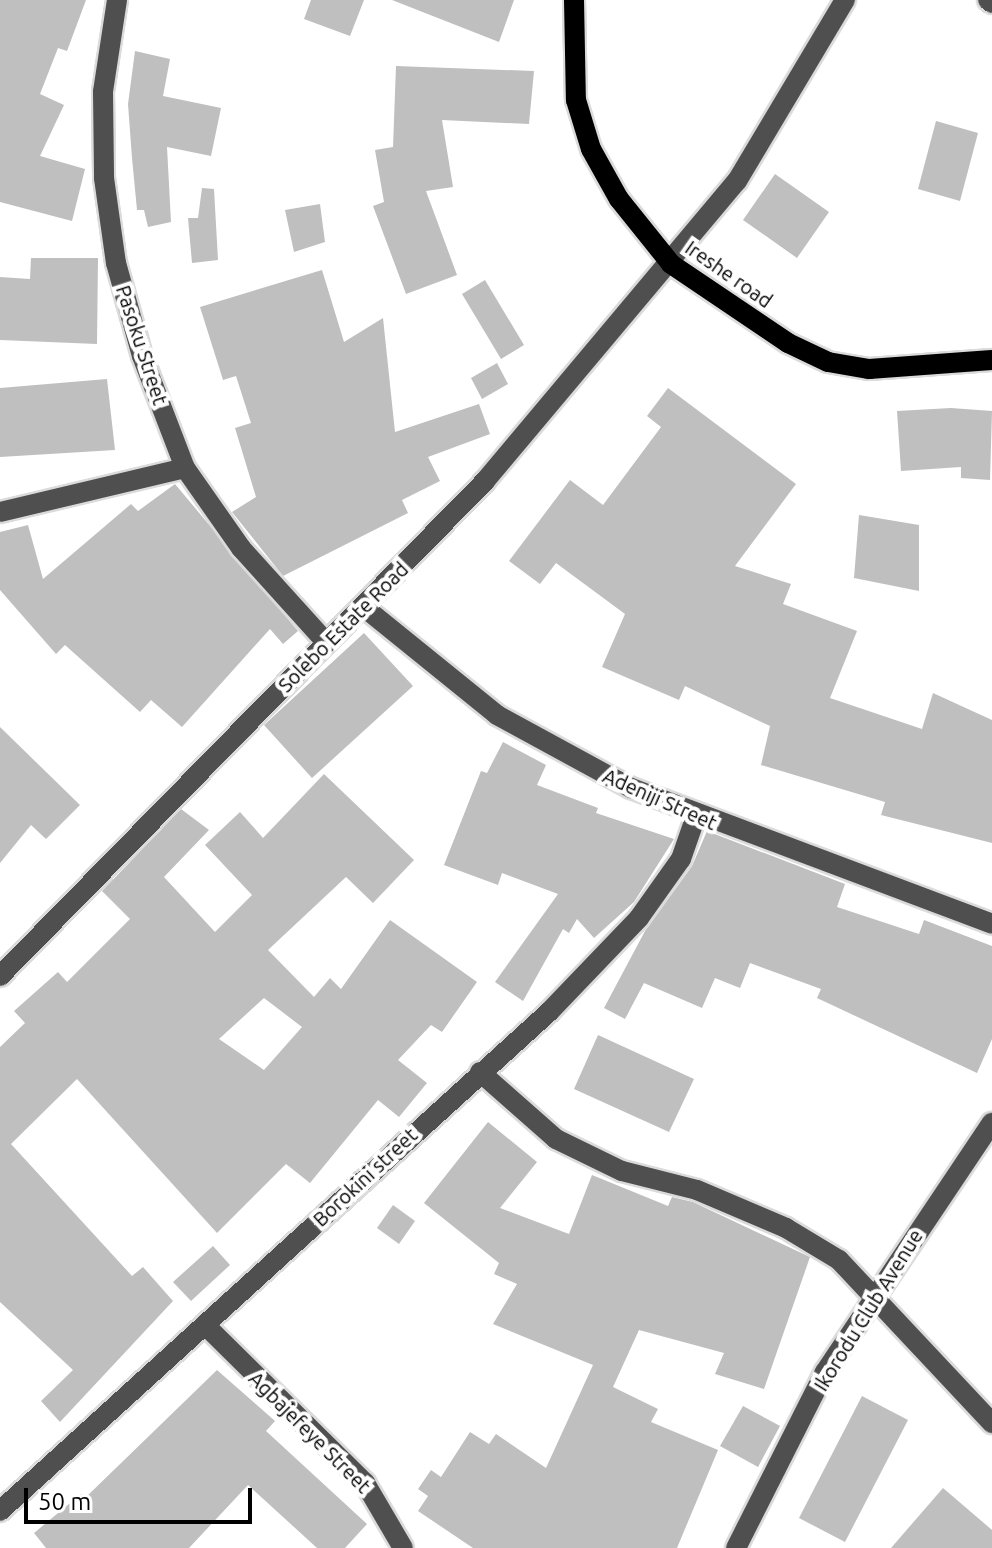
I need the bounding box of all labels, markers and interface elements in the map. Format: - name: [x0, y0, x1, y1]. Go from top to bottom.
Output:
- street label: Ireshe road: [681, 235, 777, 313]
- street label: Pasoku Street: [111, 282, 173, 408]
- street label: Solebo Estate Road: [273, 557, 413, 697]
- street label: Adeniji Street: [599, 763, 721, 835]
- street label: Borokini street: [308, 1123, 422, 1231]
- street label: Ikorodu Club Avenue: [809, 1225, 927, 1395]
- street label: Agbajefeye Street: [244, 1366, 376, 1498]
- scale bar: [28, 1472, 256, 1522]
- text: 50 m: [38, 1488, 91, 1515]

